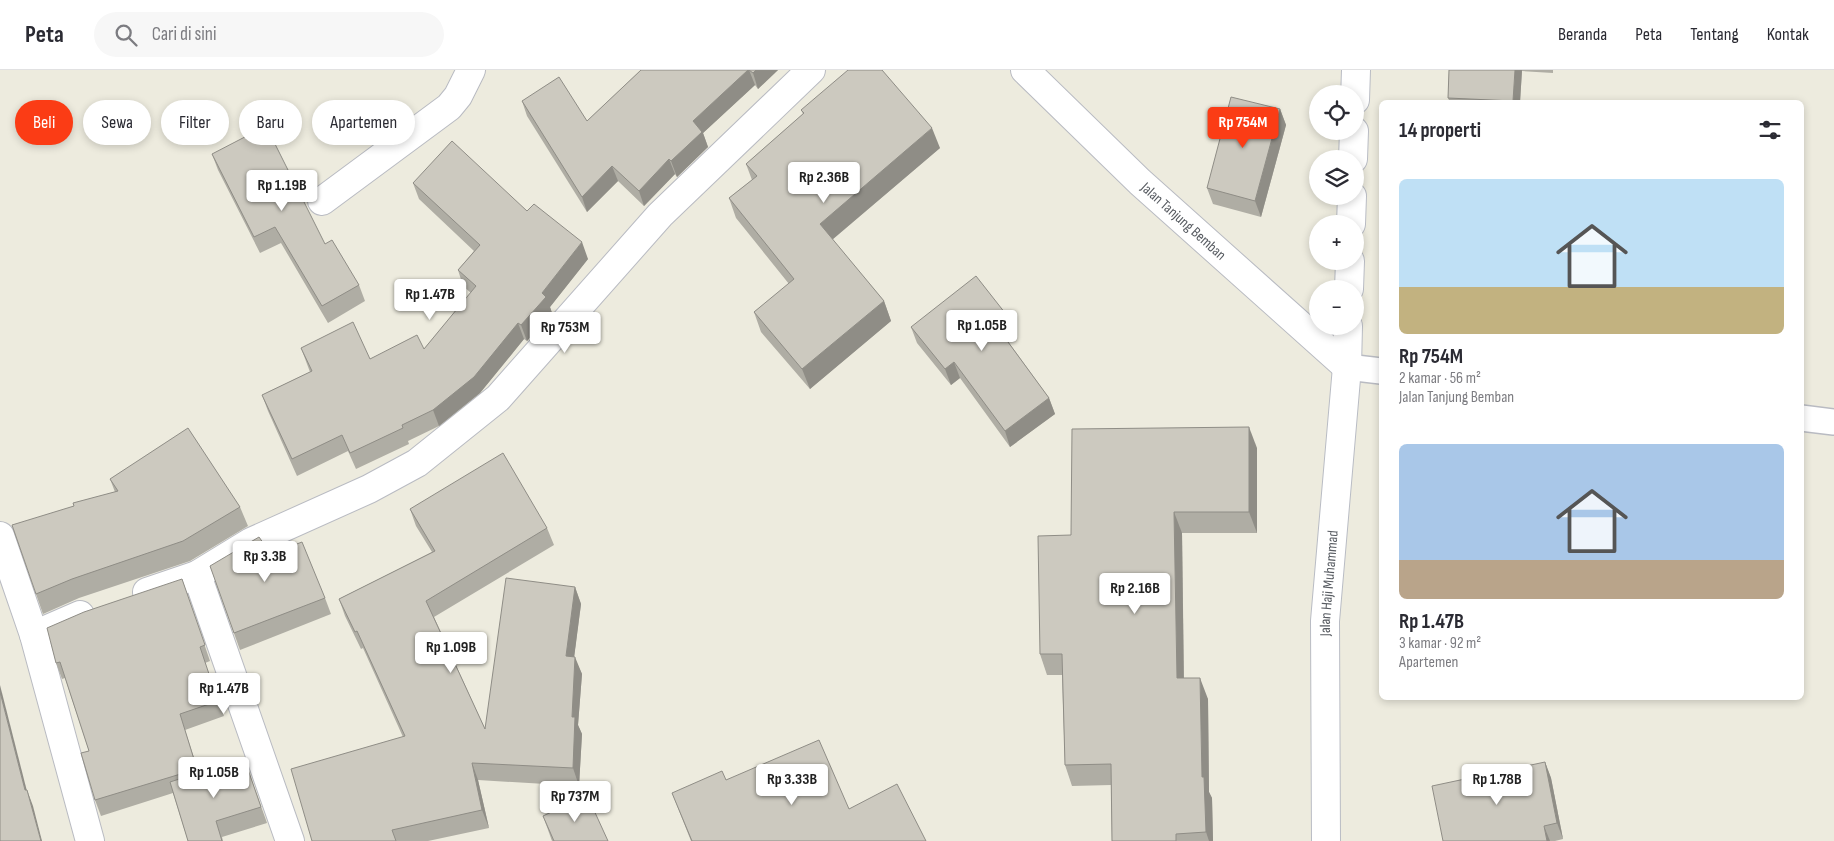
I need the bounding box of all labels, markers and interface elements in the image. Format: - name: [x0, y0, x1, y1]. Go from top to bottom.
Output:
- search box: [94, 12, 444, 57]
- text: Peta: [25, 20, 64, 49]
- icon: search: [112, 21, 140, 49]
- text: Cari di sini: [152, 23, 217, 46]
- text: Beranda: [1558, 24, 1607, 45]
- text: Peta: [1635, 24, 1662, 45]
- text: Tentang: [1690, 24, 1739, 45]
- text: Kontak: [1767, 24, 1809, 45]
- map controls: [1309, 85, 1364, 335]
- button: locate: [1309, 85, 1364, 140]
- chip: Beli: [15, 100, 73, 145]
- chip: Sewa: [83, 100, 151, 145]
- chip: Filter: [161, 100, 229, 145]
- chip: Baru: [239, 100, 302, 145]
- chip: Apartemen: [312, 100, 415, 145]
- pin: Rp 754M: [1197, 106, 1289, 149]
- text: Rp 754M: [1219, 113, 1267, 132]
- icon: filters: [1756, 116, 1784, 144]
- text: 14 properti: [1399, 118, 1481, 143]
- button: layers: [1309, 150, 1364, 205]
- pin: Rp 2.36B: [772, 162, 876, 204]
- text: Rp 2.36B: [799, 168, 849, 187]
- pin: Rp 1.19B: [230, 170, 334, 212]
- text: Rp 1.19B: [257, 176, 307, 195]
- street label: Jalan Tanjung Bemban: [1136, 177, 1230, 264]
- icon: home: [1547, 211, 1637, 301]
- button: +: [1309, 215, 1364, 270]
- pin: Rp 1.47B: [378, 278, 482, 321]
- button: −: [1309, 280, 1364, 335]
- text: Rp 1.47B: [405, 285, 455, 304]
- pin: Rp 1.05B: [930, 310, 1034, 352]
- pin: Rp 753M: [519, 312, 611, 354]
- text: Rp 1.05B: [957, 316, 1007, 335]
- text: Rp 753M: [541, 318, 589, 337]
- text: Rp 754M: [1399, 344, 1463, 369]
- text: 2 kamar · 56 m²: [1399, 369, 1481, 388]
- text: Jalan Tanjung Bemban: [1399, 388, 1514, 407]
- icon: home: [1547, 476, 1637, 566]
- street label: Jalan Haji Muhammad: [1315, 529, 1342, 637]
- pin: Rp 3.3B: [219, 540, 311, 583]
- text: Rp 3.3B: [244, 547, 286, 566]
- pin: Rp 2.16B: [1083, 572, 1187, 615]
- text: Rp 2.16B: [1110, 579, 1160, 598]
- text: Rp 1.47B: [1399, 609, 1464, 634]
- pin: Rp 1.09B: [399, 632, 503, 674]
- text: 3 kamar · 92 m²: [1399, 634, 1481, 653]
- text: Rp 1.09B: [426, 638, 476, 657]
- text: Apartemen: [1399, 653, 1458, 672]
- pin: Rp 1.47B: [172, 672, 276, 715]
- text: Rp 1.47B: [199, 679, 249, 698]
- pin: Rp 1.05B: [162, 756, 266, 799]
- text: Rp 1.05B: [189, 763, 239, 782]
- pin: Rp 3.33B: [740, 764, 844, 806]
- pin: Rp 1.78B: [1445, 764, 1549, 806]
- text: Rp 3.33B: [767, 770, 817, 789]
- text: Rp 1.78B: [1472, 770, 1522, 789]
- pin: Rp 737M: [529, 780, 621, 823]
- text: Rp 737M: [551, 787, 599, 806]

